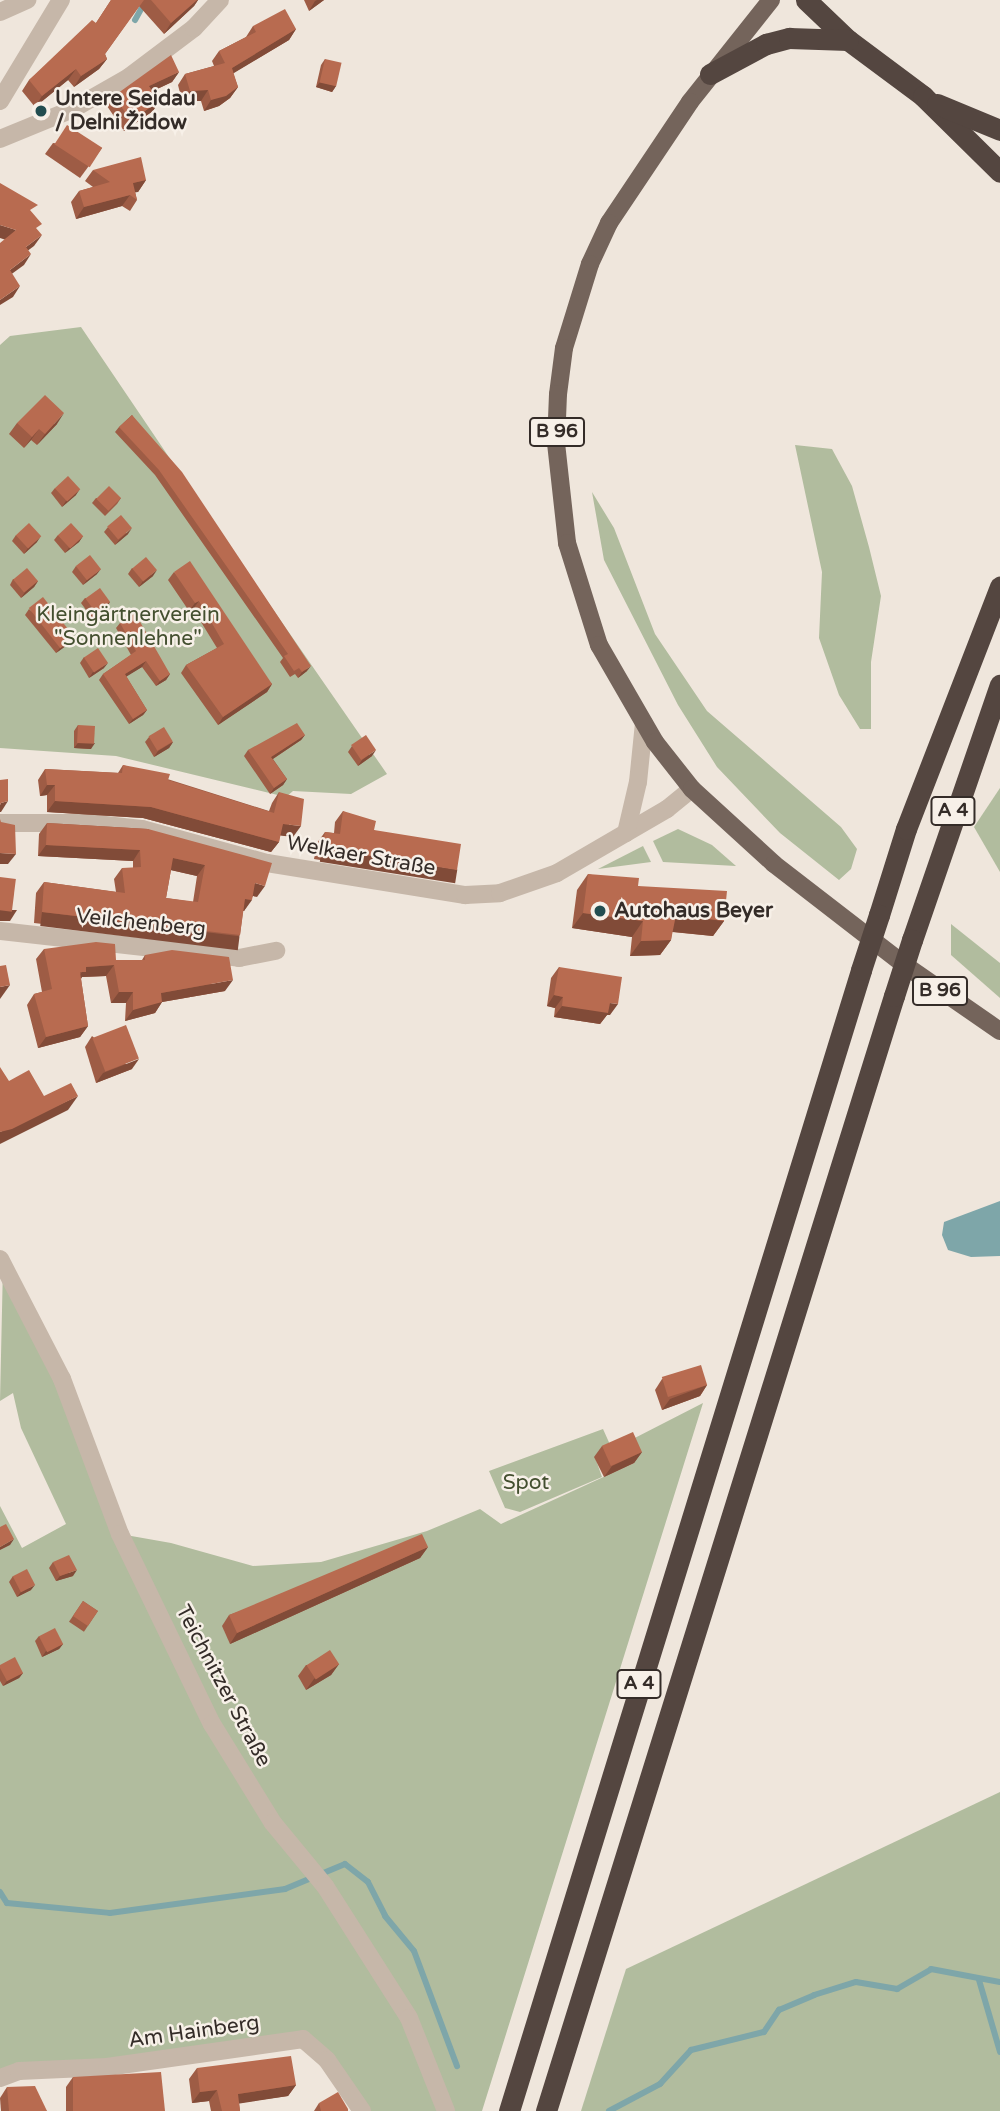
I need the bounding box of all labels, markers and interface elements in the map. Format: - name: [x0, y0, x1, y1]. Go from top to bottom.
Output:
- place label: Untere Seidau / Delni Židow: [55, 86, 196, 136]
- marker: Untere Seidau / Delni Židow: [33, 103, 49, 119]
- road number: B 96: [529, 416, 585, 448]
- park label: Kleingärtnerverein "Sonnenlehne": [36, 602, 220, 652]
- road number: A 4: [930, 796, 976, 826]
- street label: Welkaer Straße: [285, 830, 437, 882]
- place label: Autohaus Beyer: [614, 898, 773, 924]
- marker: Autohaus Beyer: [592, 903, 608, 919]
- street label: Veilchenberg: [75, 904, 207, 942]
- road number: B 96: [912, 976, 968, 1007]
- park label: Spot: [503, 1470, 549, 1496]
- street label: Teichnitzer Straße: [170, 1601, 276, 1771]
- road number: A 4: [616, 1668, 662, 1700]
- street label: Am Hainberg: [127, 2010, 261, 2054]

